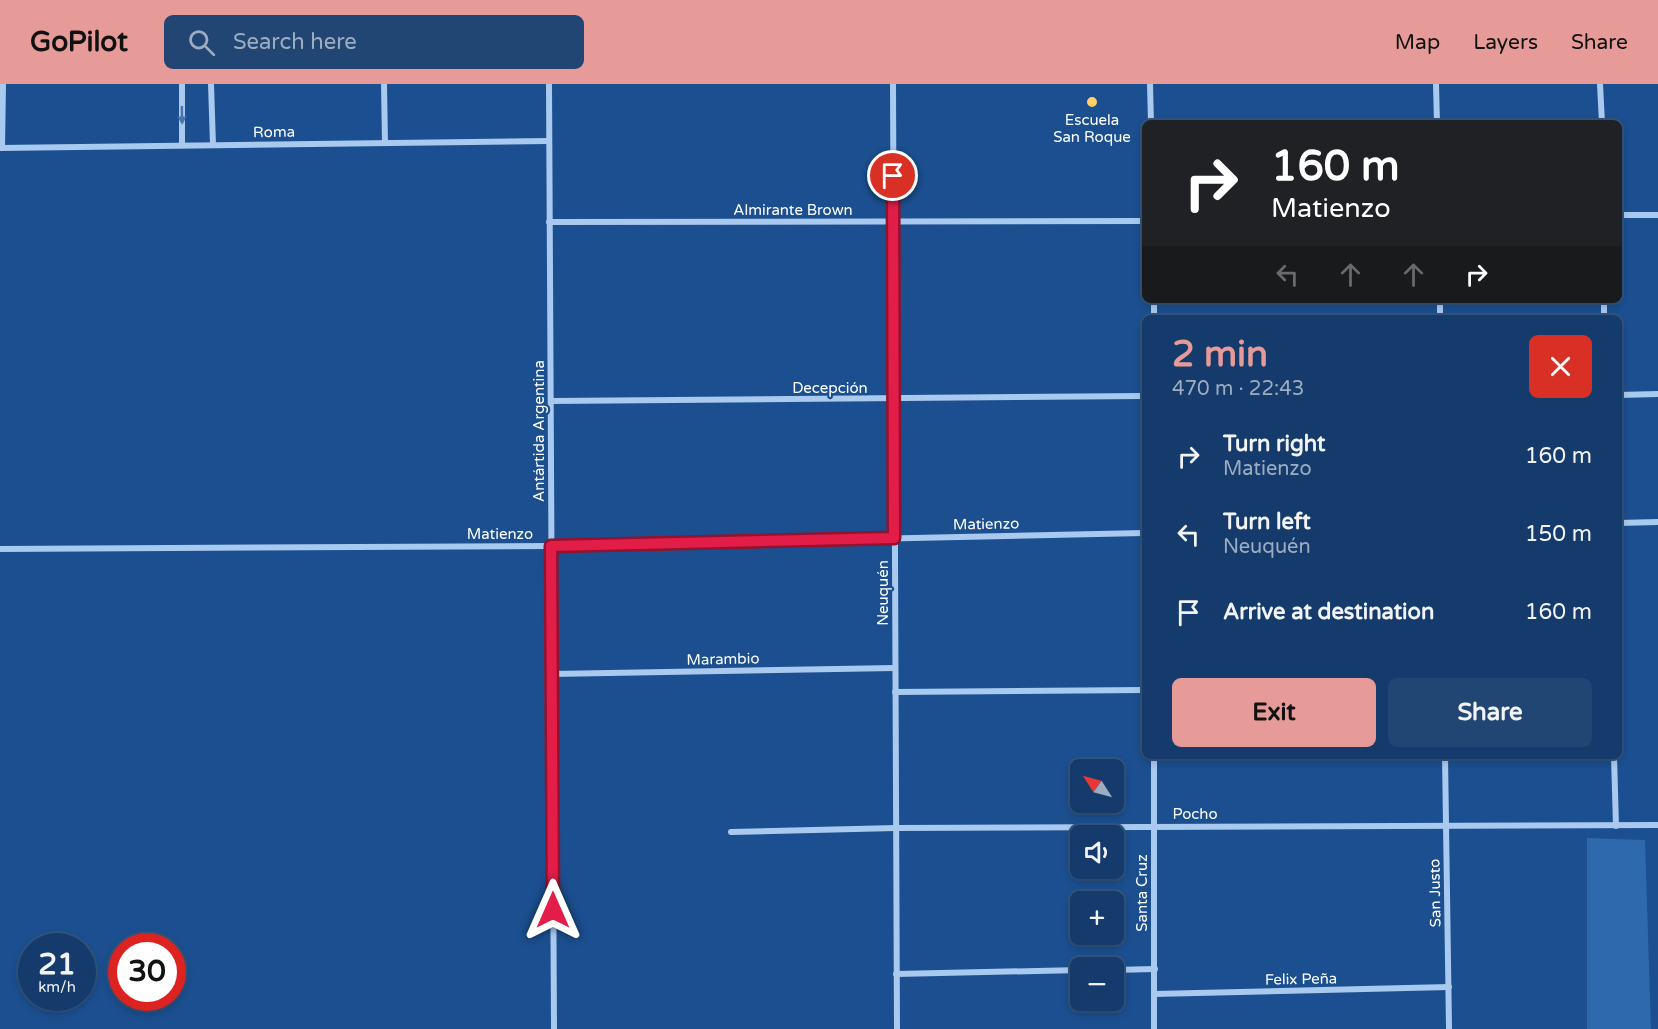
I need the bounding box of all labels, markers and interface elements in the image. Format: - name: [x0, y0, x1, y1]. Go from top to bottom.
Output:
- search box: [164, 15, 584, 69]
- text: GoPilot: [30, 25, 128, 59]
- icon: search: [185, 26, 218, 59]
- text: Search here: [233, 29, 357, 55]
- text: Map: [1395, 30, 1440, 55]
- text: Layers: [1473, 30, 1538, 55]
- text: Share: [1571, 30, 1628, 55]
- marker: Escuela San Roque: [1085, 95, 1099, 109]
- one-way arrow: [177, 105, 187, 124]
- place label: Escuela San Roque: [1053, 111, 1131, 146]
- street label: Roma: [253, 123, 295, 141]
- text: 160 m: [1271, 141, 1400, 192]
- icon: right: [1172, 144, 1250, 222]
- pin: [867, 150, 918, 201]
- icon: arrive: [876, 159, 909, 192]
- text: Matienzo: [1271, 192, 1391, 225]
- street label: Almirante Brown: [733, 201, 853, 219]
- icon: left: [1271, 258, 1304, 291]
- icon: ahead: [1334, 258, 1367, 291]
- icon: ahead: [1397, 258, 1430, 291]
- icon: right: [1460, 258, 1493, 291]
- text: 2 min: [1172, 333, 1268, 376]
- button: close: [1529, 335, 1592, 398]
- street label: Antártida Argentina: [530, 360, 548, 502]
- text: 470 m · 22:43: [1172, 377, 1304, 401]
- street label: Decepción: [792, 379, 868, 397]
- text: Turn right: [1223, 431, 1325, 457]
- icon: right: [1172, 440, 1205, 473]
- text: 160 m: [1525, 443, 1592, 469]
- text: Matienzo: [1223, 457, 1312, 481]
- text: Turn left: [1223, 509, 1311, 535]
- street label: Matienzo: [953, 514, 1019, 534]
- icon: left: [1172, 518, 1205, 551]
- text: 150 m: [1525, 521, 1592, 547]
- street label: Matienzo: [467, 525, 533, 543]
- text: Neuquén: [1223, 535, 1311, 559]
- street label: Neuquén: [874, 560, 892, 626]
- icon: arrive: [1172, 596, 1205, 629]
- text: Arrive at destination: [1223, 599, 1434, 625]
- text: 160 m: [1525, 599, 1592, 625]
- street label: Marambio: [686, 649, 760, 669]
- button: Exit: [1172, 678, 1376, 747]
- button: Share: [1388, 678, 1592, 747]
- north arrow: [1070, 759, 1124, 813]
- map controls: [1070, 759, 1124, 1011]
- street label: Pocho: [1172, 805, 1218, 823]
- button: sound: [1070, 825, 1124, 879]
- street label: Santa Cruz: [1133, 854, 1151, 932]
- street label: San Justo: [1425, 858, 1445, 928]
- position arrow: [521, 878, 585, 942]
- button: +: [1070, 891, 1124, 945]
- speed limit sign: 30: [108, 933, 186, 1011]
- text: 21: [38, 946, 76, 983]
- button: −: [1070, 957, 1124, 1011]
- street label: Felix Peña: [1265, 969, 1337, 989]
- text: km/h: [38, 978, 76, 996]

